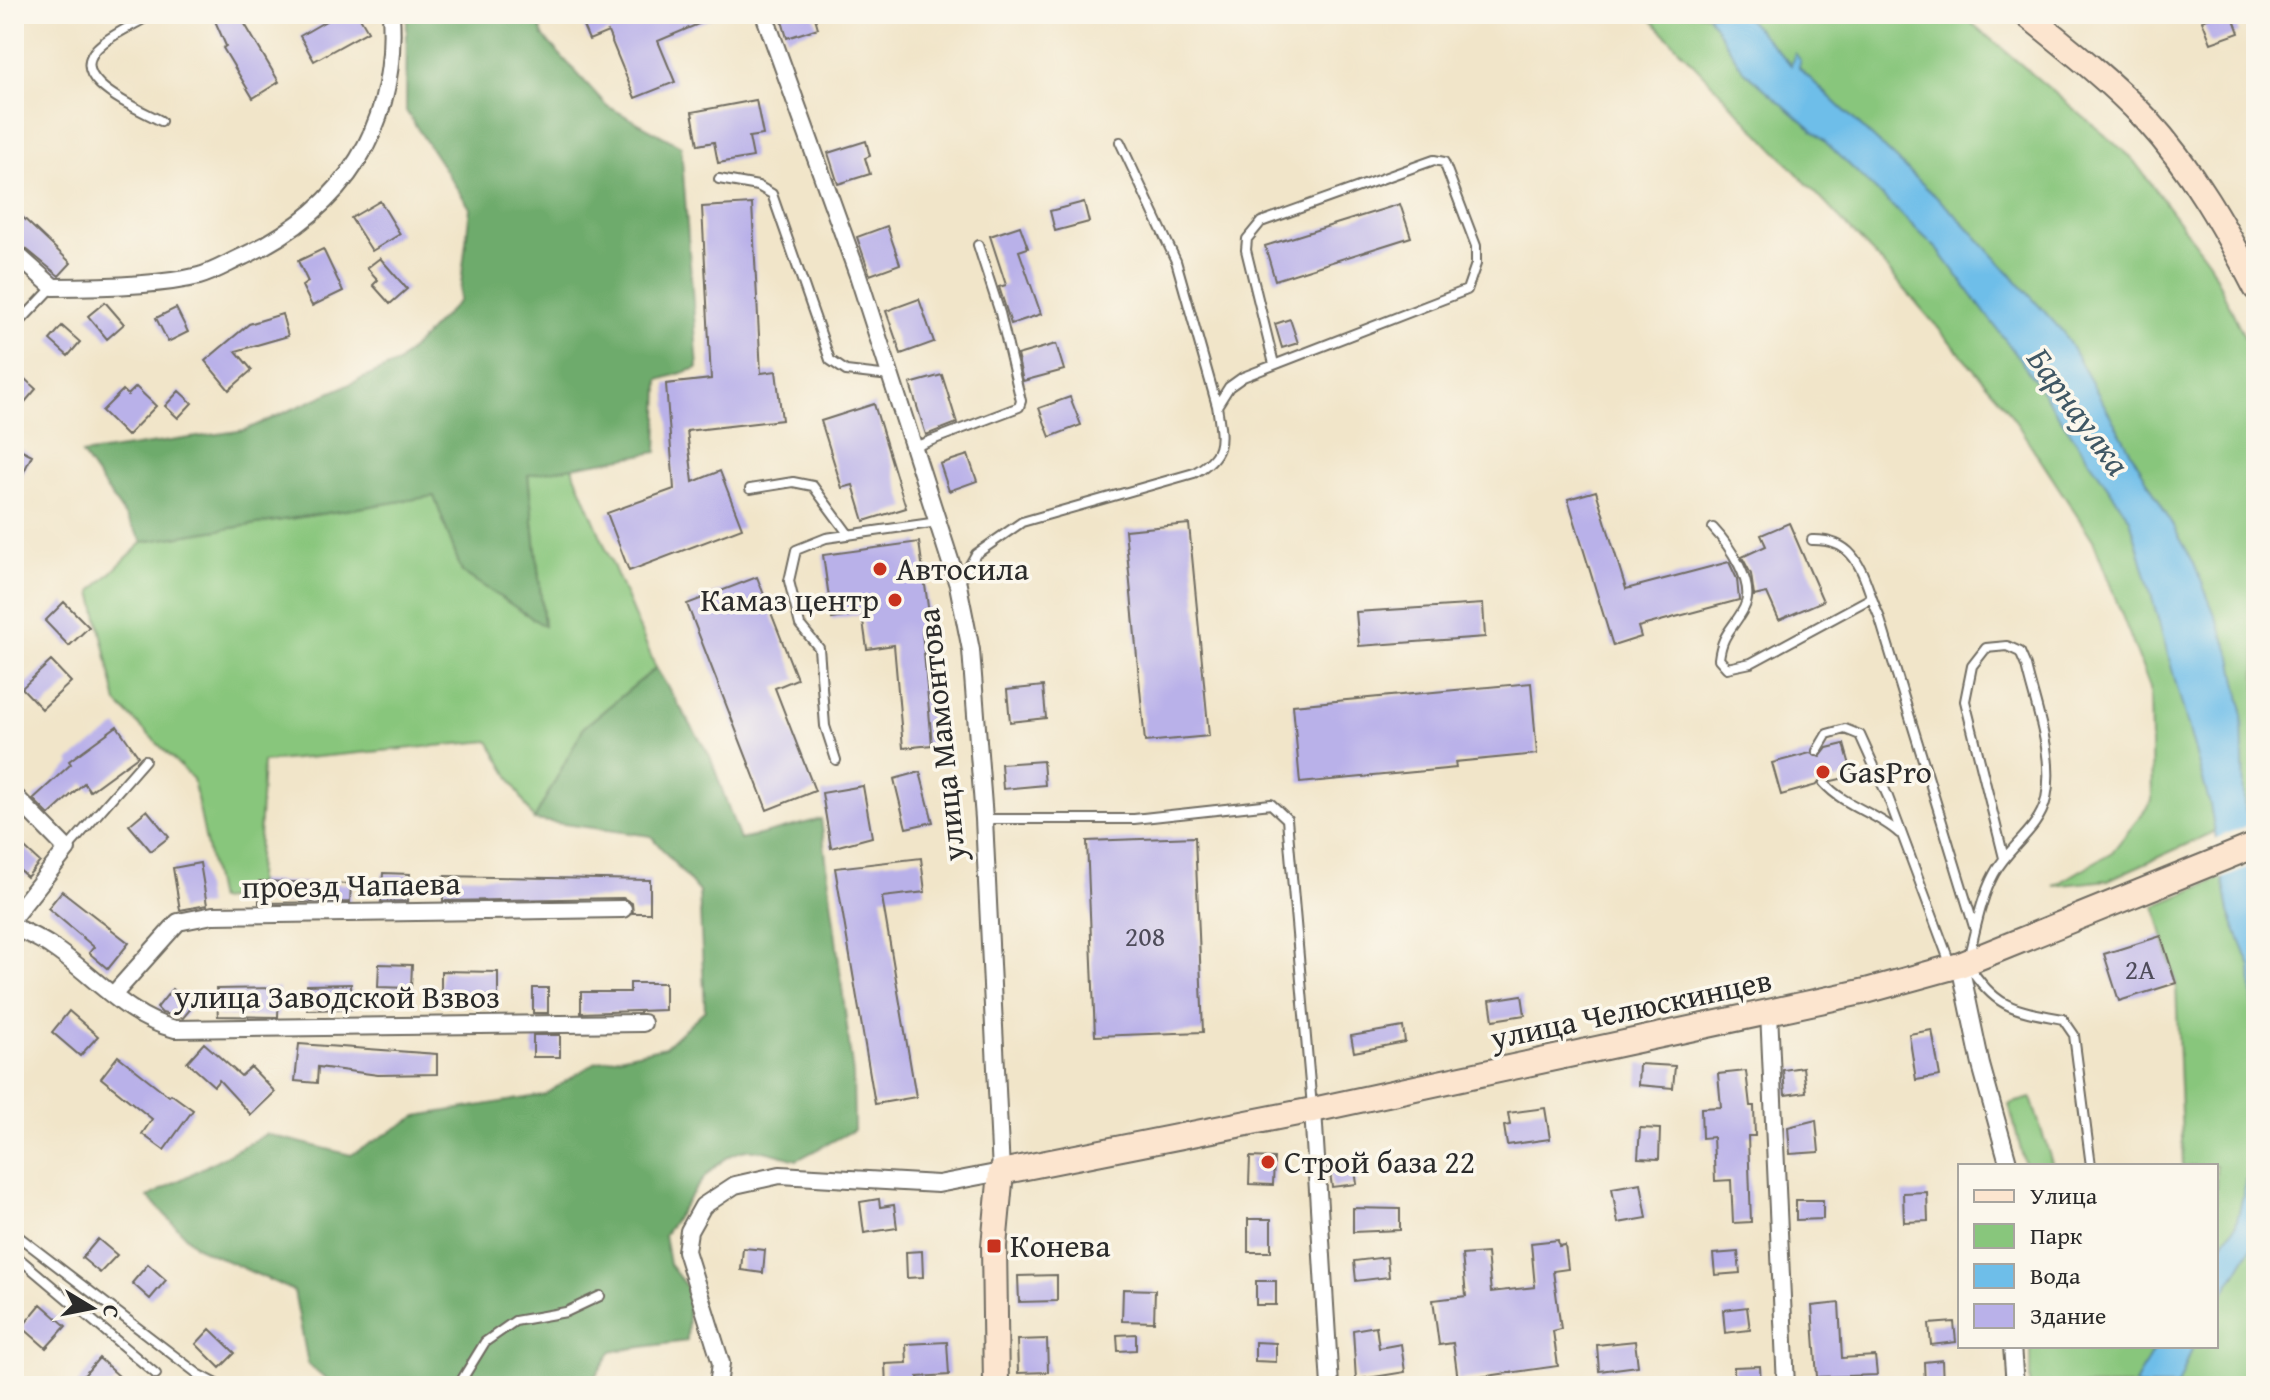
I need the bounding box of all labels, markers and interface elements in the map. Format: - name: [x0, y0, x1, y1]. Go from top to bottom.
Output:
- water label: Барнаулка: [2016, 336, 2143, 485]
- place label: Автосила: [896, 545, 1030, 592]
- marker: Автосила: [871, 560, 889, 578]
- place label: Камаз центр: [701, 576, 879, 623]
- marker: Камаз центр: [886, 591, 904, 609]
- street label: улица Мамонтова: [904, 605, 977, 865]
- place label: GasPro: [1839, 748, 1932, 795]
- marker: GasPro: [1814, 763, 1832, 781]
- street label: проезд Чапаева: [241, 859, 462, 910]
- house number: 208: [1125, 915, 1165, 956]
- house number: 2А: [2125, 948, 2155, 989]
- street label: улица Челюскинцев: [1485, 956, 1776, 1061]
- street label: улица Заводской Взвоз: [173, 973, 500, 1020]
- place label: Строй база 22: [1284, 1138, 1475, 1185]
- marker: Строй база 22: [1259, 1153, 1277, 1171]
- legend: [1958, 1164, 2218, 1348]
- text: Улица: [2030, 1178, 2098, 1213]
- text: Парк: [2030, 1218, 2083, 1253]
- place label: Конева: [1010, 1222, 1111, 1269]
- marker: Конева: [985, 1237, 1003, 1255]
- text: Вода: [2030, 1258, 2081, 1293]
- north arrow: [52, 1268, 132, 1348]
- text: Здание: [2030, 1298, 2106, 1333]
- text: С: [95, 1303, 129, 1320]

